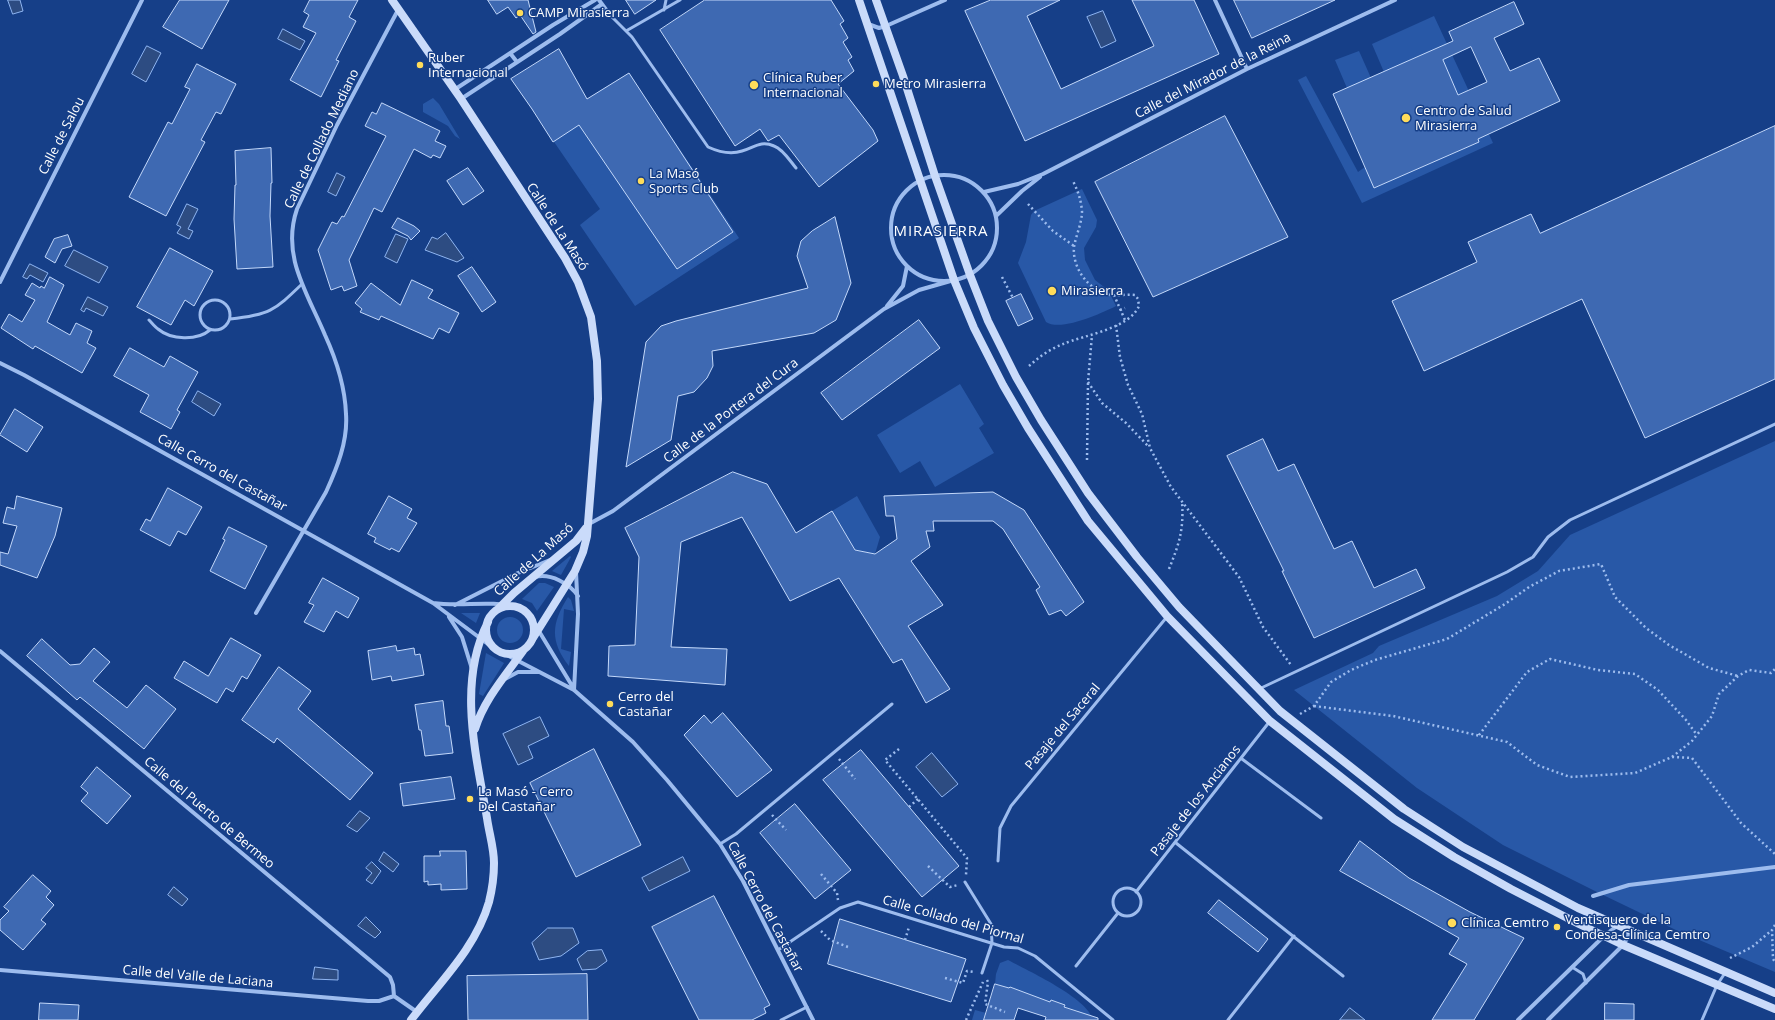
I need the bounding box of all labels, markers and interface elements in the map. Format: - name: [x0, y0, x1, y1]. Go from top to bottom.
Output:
- place label: CAMP Mirasierra: [528, 5, 629, 21]
- marker: CAMP Mirasierra: [515, 8, 525, 18]
- street label: Calle del Mirador de la Reina: [1132, 30, 1294, 122]
- place label: Ruber Internacional: [428, 50, 508, 81]
- marker: Ruber Internacional: [415, 60, 425, 70]
- street label: Calle de Collado Mediano: [281, 67, 363, 211]
- place label: Clínica Ruber Internacional: [763, 70, 843, 101]
- place label: Metro Mirasierra: [884, 76, 986, 92]
- marker: Clínica Ruber Internacional: [748, 79, 760, 91]
- marker: Metro Mirasierra: [871, 79, 881, 89]
- street label: Calle de Salou: [36, 95, 88, 177]
- place label: Centro de Salud Mirasierra: [1415, 103, 1512, 134]
- marker: Centro de Salud Mirasierra: [1400, 112, 1412, 124]
- place label: La Masó Sports Club: [649, 166, 719, 197]
- marker: La Masó Sports Club: [636, 176, 646, 186]
- street label: Calle de La Masó: [523, 180, 591, 274]
- district label: MIRASIERRA: [893, 223, 989, 241]
- place label: Mirasierra: [1061, 283, 1123, 299]
- marker: Mirasierra: [1046, 285, 1058, 297]
- street label: Calle de la Portera del Cura: [661, 355, 801, 467]
- street label: Calle Cerro del Castañar: [154, 431, 290, 515]
- street label: Calle de La Masó: [491, 520, 577, 600]
- street label: Pasaje del Saceral: [1022, 681, 1104, 773]
- place label: Cerro del Castañar: [618, 689, 674, 720]
- marker: Cerro del Castañar: [605, 699, 615, 709]
- street label: Pasaje de los Ancianos: [1148, 742, 1244, 860]
- street label: Calle del Puerto de Bermeo: [141, 754, 277, 872]
- place label: La Masó - Cerro Del Castañar: [478, 784, 573, 815]
- marker: La Masó - Cerro Del Castañar: [465, 794, 475, 804]
- street label: Calle Cerro del Castañar: [724, 839, 806, 975]
- street label: Calle Collado del Piornal: [881, 892, 1025, 948]
- place label: Ventisquero de la Condesa-Clínica Cemtro: [1565, 912, 1710, 943]
- place label: Clínica Cemtro: [1461, 915, 1549, 931]
- marker: Clínica Cemtro: [1446, 917, 1458, 929]
- marker: Ventisquero de la Condesa-Clínica Cemtro: [1552, 922, 1562, 932]
- street label: Calle del Valle de Laciana: [122, 963, 274, 991]

